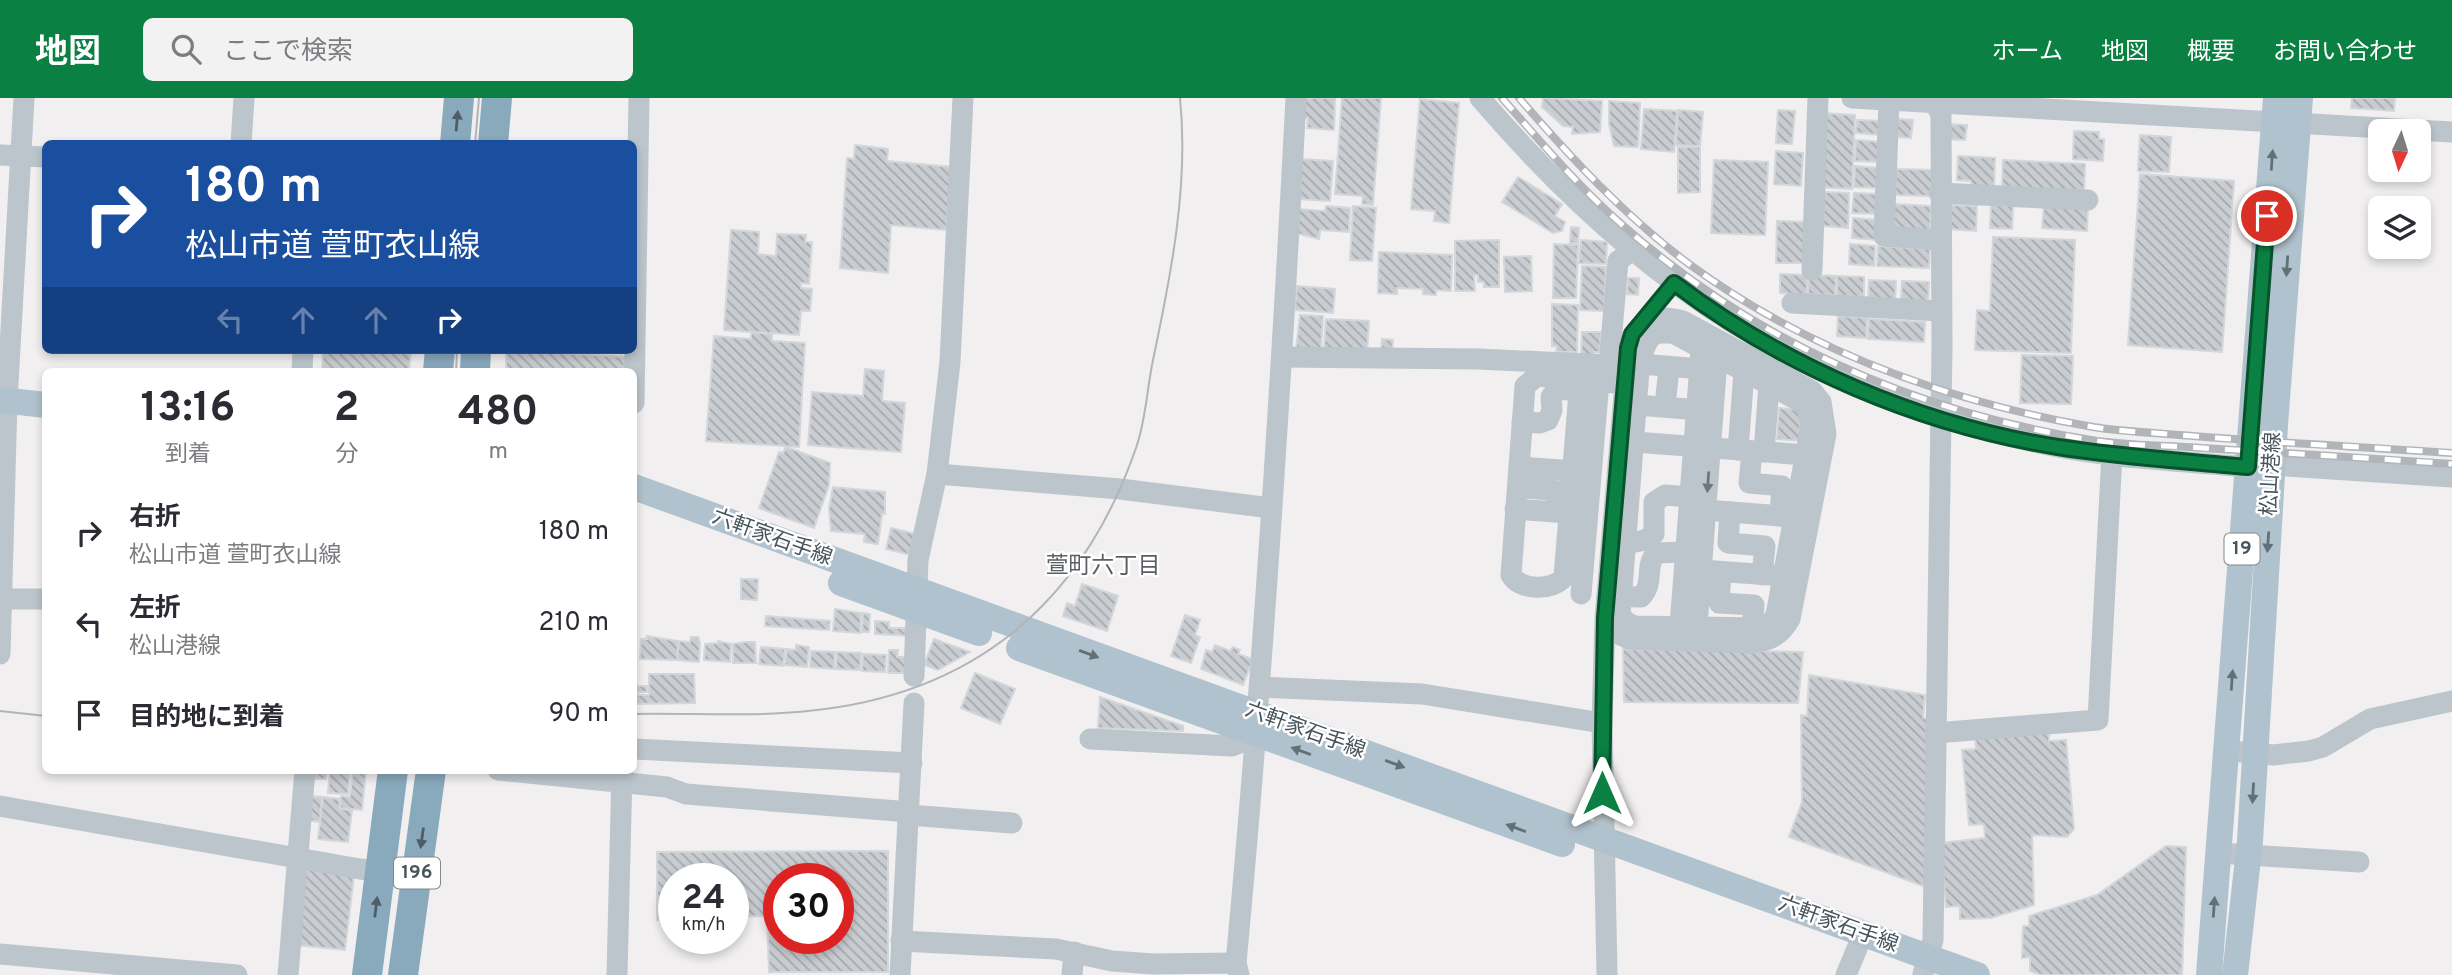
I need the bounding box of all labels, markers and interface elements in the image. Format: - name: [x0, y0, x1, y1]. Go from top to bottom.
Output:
- search box: [143, 18, 633, 81]
- icon: search: [167, 30, 205, 68]
- text: 地図: [35, 33, 101, 75]
- text: ここで検索: [223, 36, 353, 69]
- text: ホーム: [1992, 38, 2063, 68]
- text: 地図: [2101, 38, 2149, 68]
- text: 概要: [2187, 38, 2235, 68]
- text: お問い合わせ: [2273, 38, 2417, 68]
- one-way arrow: [452, 110, 463, 132]
- north arrow: [2368, 119, 2431, 182]
- map controls: [2368, 119, 2431, 259]
- one-way arrow: [2267, 149, 2278, 171]
- text: 180 m: [185, 158, 322, 220]
- icon: right: [70, 168, 161, 259]
- pin: [2237, 186, 2297, 246]
- button: layers: [2368, 196, 2431, 259]
- icon: arrive: [2248, 197, 2286, 235]
- text: 松山市道 萱町衣山線: [185, 228, 481, 268]
- one-way arrow: [2281, 255, 2292, 277]
- icon: left: [211, 301, 249, 339]
- icon: ahead: [284, 301, 322, 339]
- icon: ahead: [357, 301, 395, 339]
- icon: right: [430, 301, 468, 339]
- text: 13:16: [141, 383, 235, 436]
- text: 2: [334, 383, 360, 436]
- text: 480: [458, 387, 538, 440]
- street label: 松山港線: [2256, 431, 2288, 517]
- text: m: [489, 438, 508, 467]
- text: 到着: [165, 441, 211, 470]
- text: 分: [335, 441, 358, 470]
- one-way arrow: [1702, 471, 1713, 493]
- text: 右折: [129, 502, 181, 535]
- street label: 六軒家石手線: [708, 504, 836, 572]
- icon: right: [70, 514, 108, 552]
- text: 180 m: [539, 516, 609, 549]
- one-way arrow: [2263, 531, 2274, 553]
- road number: 19: [2224, 534, 2260, 564]
- text: 松山市道 萱町衣山線: [129, 542, 341, 571]
- district label: 萱町六丁目: [1046, 553, 1161, 582]
- text: 左折: [129, 593, 181, 626]
- icon: left: [70, 605, 108, 643]
- text: 210 m: [539, 607, 609, 640]
- text: 松山港線: [129, 633, 221, 662]
- one-way arrow: [1078, 648, 1099, 659]
- one-way arrow: [2227, 669, 2238, 691]
- icon: arrive: [70, 696, 108, 734]
- street label: 六軒家石手線: [1241, 697, 1369, 765]
- text: 90 m: [549, 698, 609, 731]
- text: 目的地に到着: [129, 702, 285, 735]
- one-way arrow: [1291, 745, 1312, 756]
- position arrow: [1565, 756, 1639, 830]
- one-way arrow: [1385, 759, 1406, 770]
- one-way arrow: [2247, 782, 2258, 804]
- one-way arrow: [1505, 822, 1526, 833]
- one-way arrow: [416, 827, 427, 849]
- road number: 196: [394, 858, 440, 888]
- speed limit sign: 30: [763, 863, 854, 954]
- text: 24: [682, 877, 725, 921]
- street label: 六軒家石手線: [1774, 891, 1902, 959]
- one-way arrow: [370, 896, 381, 918]
- one-way arrow: [2209, 896, 2220, 918]
- text: km/h: [682, 914, 725, 937]

